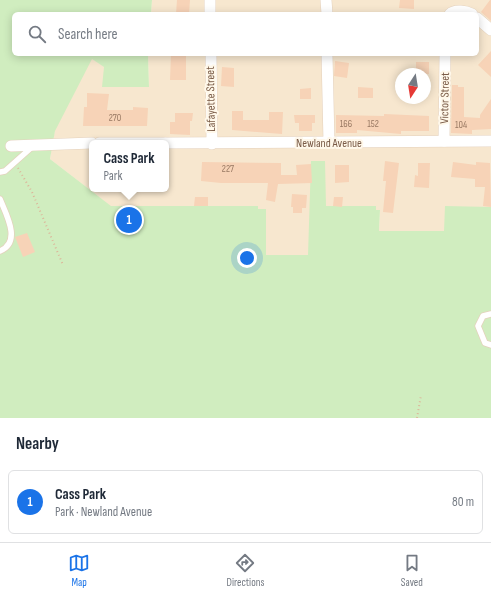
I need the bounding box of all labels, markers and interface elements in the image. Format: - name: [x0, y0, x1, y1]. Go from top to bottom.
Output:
- search box: [12, 12, 479, 56]
- icon: search: [26, 23, 48, 45]
- text: Search here: [58, 25, 118, 44]
- street label: Lafayette Street: [203, 66, 219, 132]
- north arrow: [395, 68, 431, 104]
- street label: Victor Street: [437, 72, 453, 124]
- house number: 270: [109, 112, 121, 124]
- house number: 166: [340, 118, 352, 130]
- house number: 152: [367, 118, 379, 130]
- house number: 104: [455, 119, 467, 131]
- street label: Newland Avenue: [296, 136, 362, 151]
- popup: [89, 140, 169, 192]
- text: Cass Park: [103, 149, 155, 168]
- house number: 227: [222, 163, 234, 175]
- text: Park: [103, 168, 122, 184]
- pin: 1: [116, 205, 142, 235]
- your location: [237, 248, 257, 268]
- text: Nearby: [16, 434, 59, 454]
- text: Cass Park: [55, 485, 106, 504]
- text: 1: [27, 494, 33, 510]
- text: 80 m: [452, 494, 474, 510]
- text: Park · Newland Avenue: [55, 504, 152, 520]
- tab: Map: [68, 552, 90, 589]
- tab: Directions: [227, 552, 264, 589]
- tab: Saved: [401, 552, 423, 589]

